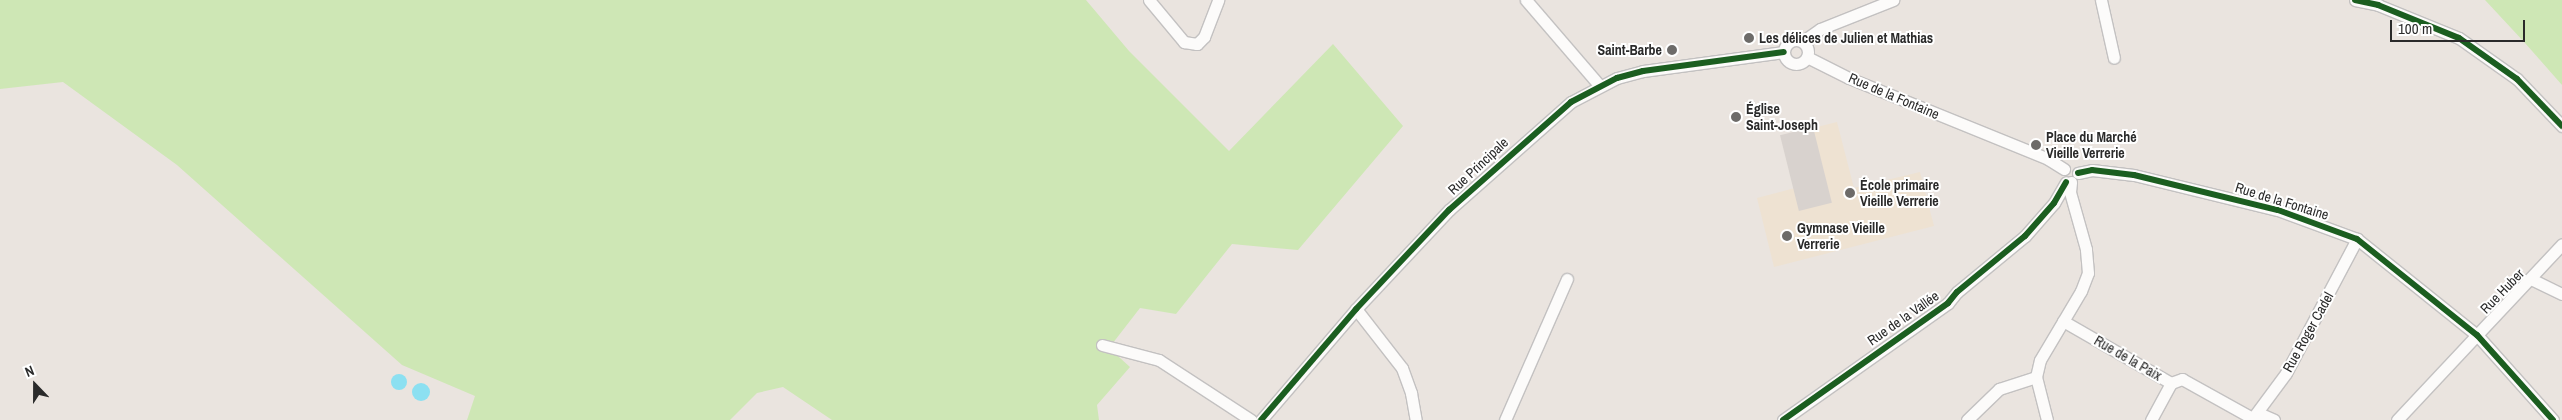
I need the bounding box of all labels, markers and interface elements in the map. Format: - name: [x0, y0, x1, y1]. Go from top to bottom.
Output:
- scale bar: [2392, 10, 2527, 42]
- text: 100 m: [2398, 18, 2432, 39]
- place label: Les délices de Julien et Mathias: [1759, 30, 1933, 46]
- marker: Les délices de Julien et Mathias: [1743, 32, 1755, 44]
- place label: Saint-Barbe: [1598, 42, 1662, 58]
- marker: Saint-Barbe: [1666, 44, 1678, 56]
- street label: Rue de la Fontaine: [1846, 69, 1942, 123]
- place label: Église Saint-Joseph: [1746, 101, 1818, 134]
- marker: Église Saint-Joseph: [1730, 111, 1742, 123]
- place label: Place du Marché Vieille Verrerie: [2046, 129, 2137, 162]
- street label: Rue Principale: [1445, 134, 1511, 198]
- marker: Place du Marché Vieille Verrerie: [2030, 139, 2042, 151]
- place label: École primaire Vieille Verrerie: [1860, 177, 1939, 210]
- street label: Rue de la Fontaine: [2233, 179, 2331, 223]
- marker: École primaire Vieille Verrerie: [1844, 187, 1856, 199]
- place label: Gymnase Vieille Verrerie: [1797, 220, 1885, 252]
- marker: Gymnase Vieille Verrerie: [1781, 230, 1793, 242]
- street label: Rue Huber: [2477, 265, 2527, 317]
- street label: Rue de la Vallée: [1864, 287, 1942, 349]
- street label: Rue Roger Cadel: [2279, 289, 2337, 375]
- street label: Rue de la Paix: [2091, 332, 2165, 384]
- north arrow: [10, 360, 60, 410]
- text: N: [22, 361, 37, 381]

